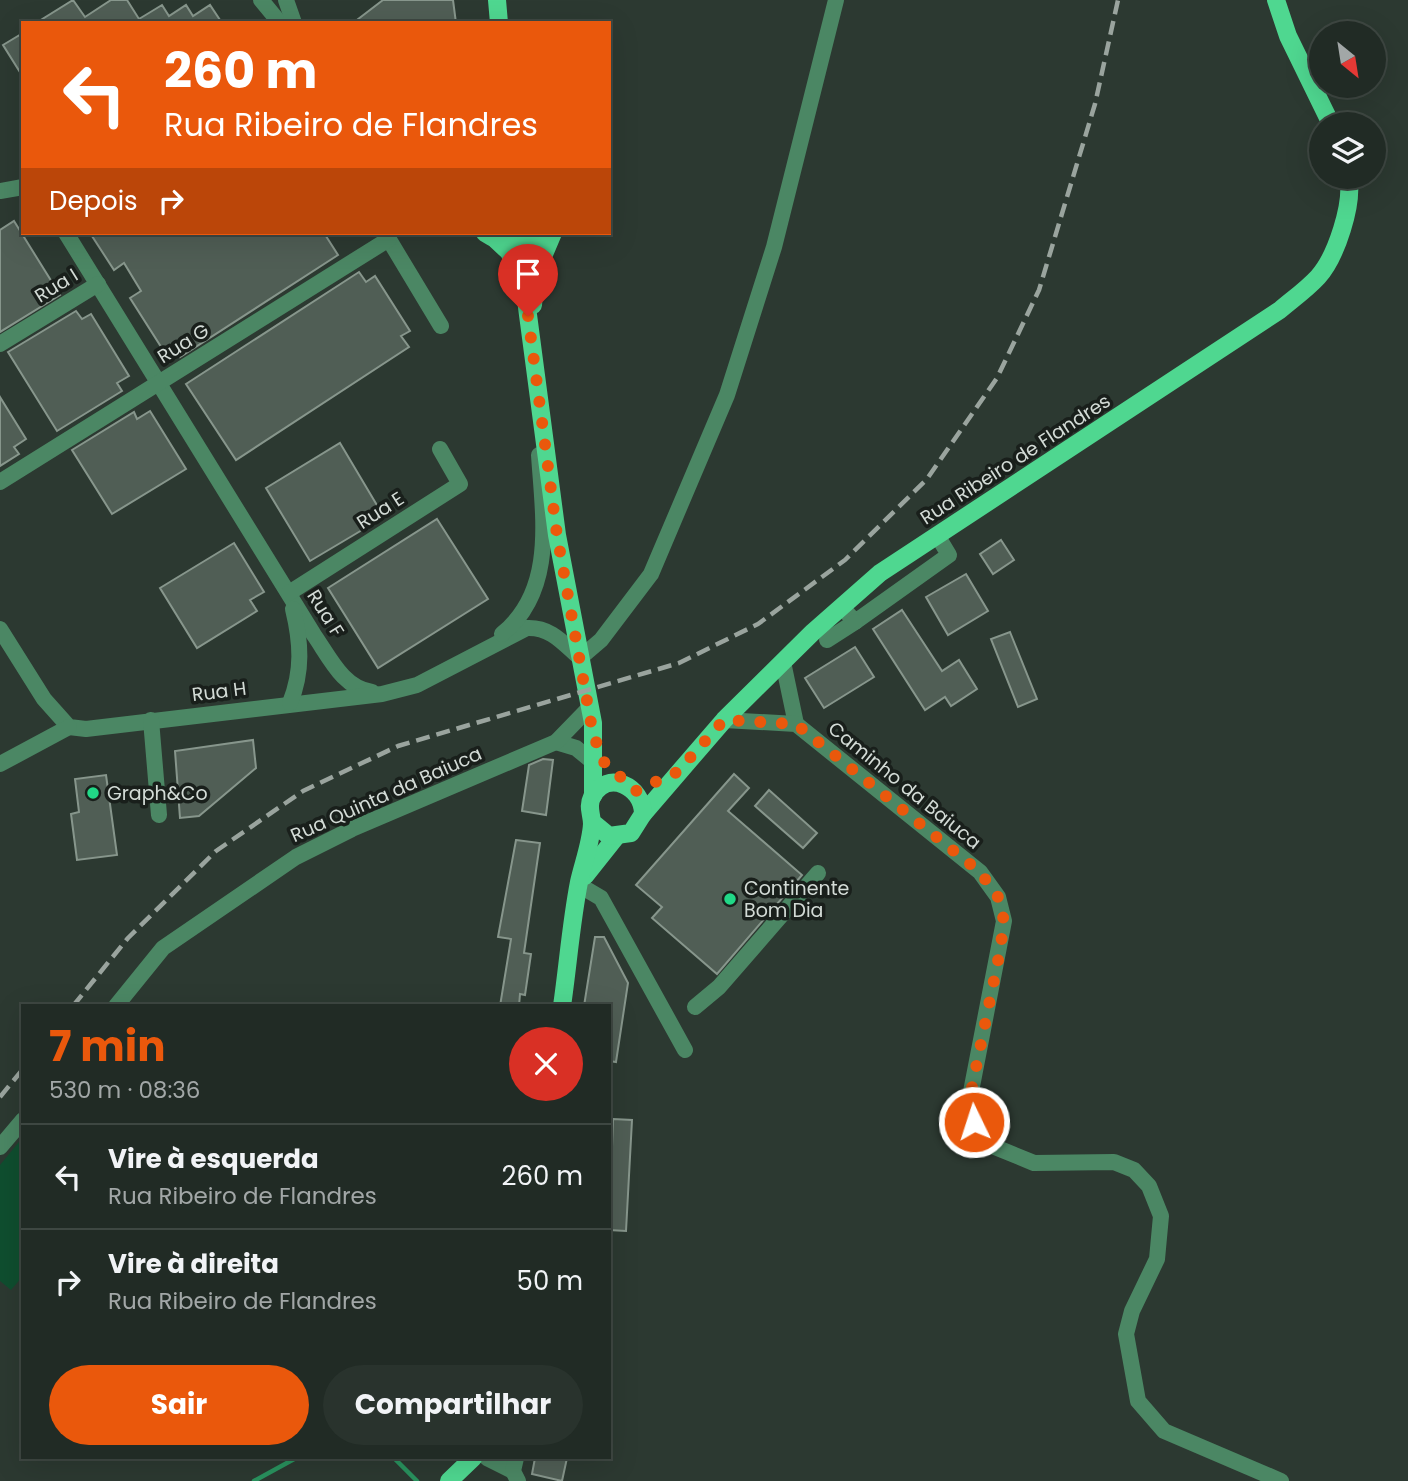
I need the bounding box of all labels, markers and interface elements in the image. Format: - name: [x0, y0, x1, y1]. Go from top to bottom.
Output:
- north arrow: [1309, 21, 1386, 98]
- map controls: [1309, 21, 1386, 189]
- text: 260 m: [164, 37, 317, 105]
- icon: left: [49, 49, 140, 140]
- text: Rua Ribeiro de Flandres: [164, 102, 538, 147]
- button: layers: [1309, 112, 1386, 189]
- icon: right: [152, 182, 190, 220]
- text: Depois: [49, 183, 138, 219]
- pin: [498, 244, 558, 316]
- icon: arrive: [509, 255, 547, 293]
- street label: Rua I: [29, 262, 83, 309]
- street label: Rua G: [152, 317, 214, 370]
- street label: Rua Ribeiro de Flandres: [915, 388, 1116, 531]
- street label: Rua E: [351, 485, 409, 536]
- street label: Rua F: [301, 584, 351, 642]
- street label: Rua H: [190, 675, 248, 708]
- street label: Caminho da Baiuca: [822, 715, 987, 856]
- street label: Rua Quinta da Baiuca: [286, 740, 486, 849]
- place label: Graph&Co: [107, 780, 208, 807]
- marker: Graph&Co: [85, 785, 101, 801]
- place label: Continente Bom Dia: [744, 875, 849, 924]
- marker: Continente Bom Dia: [722, 891, 738, 907]
- text: 7 min: [49, 1017, 166, 1076]
- button: close: [509, 1027, 583, 1101]
- text: 530 m · 08:36: [49, 1074, 200, 1106]
- position arrow: [937, 1085, 1011, 1159]
- text: Vire à esquerda: [108, 1141, 319, 1177]
- icon: left: [49, 1158, 87, 1196]
- text: 260 m: [501, 1158, 583, 1194]
- text: Rua Ribeiro de Flandres: [108, 1180, 377, 1212]
- text: Vire à direita: [108, 1246, 279, 1282]
- icon: right: [49, 1263, 87, 1301]
- text: 50 m: [517, 1263, 583, 1299]
- text: Rua Ribeiro de Flandres: [108, 1285, 377, 1317]
- button: Sair: [49, 1365, 309, 1445]
- button: Compartilhar: [323, 1365, 583, 1445]

